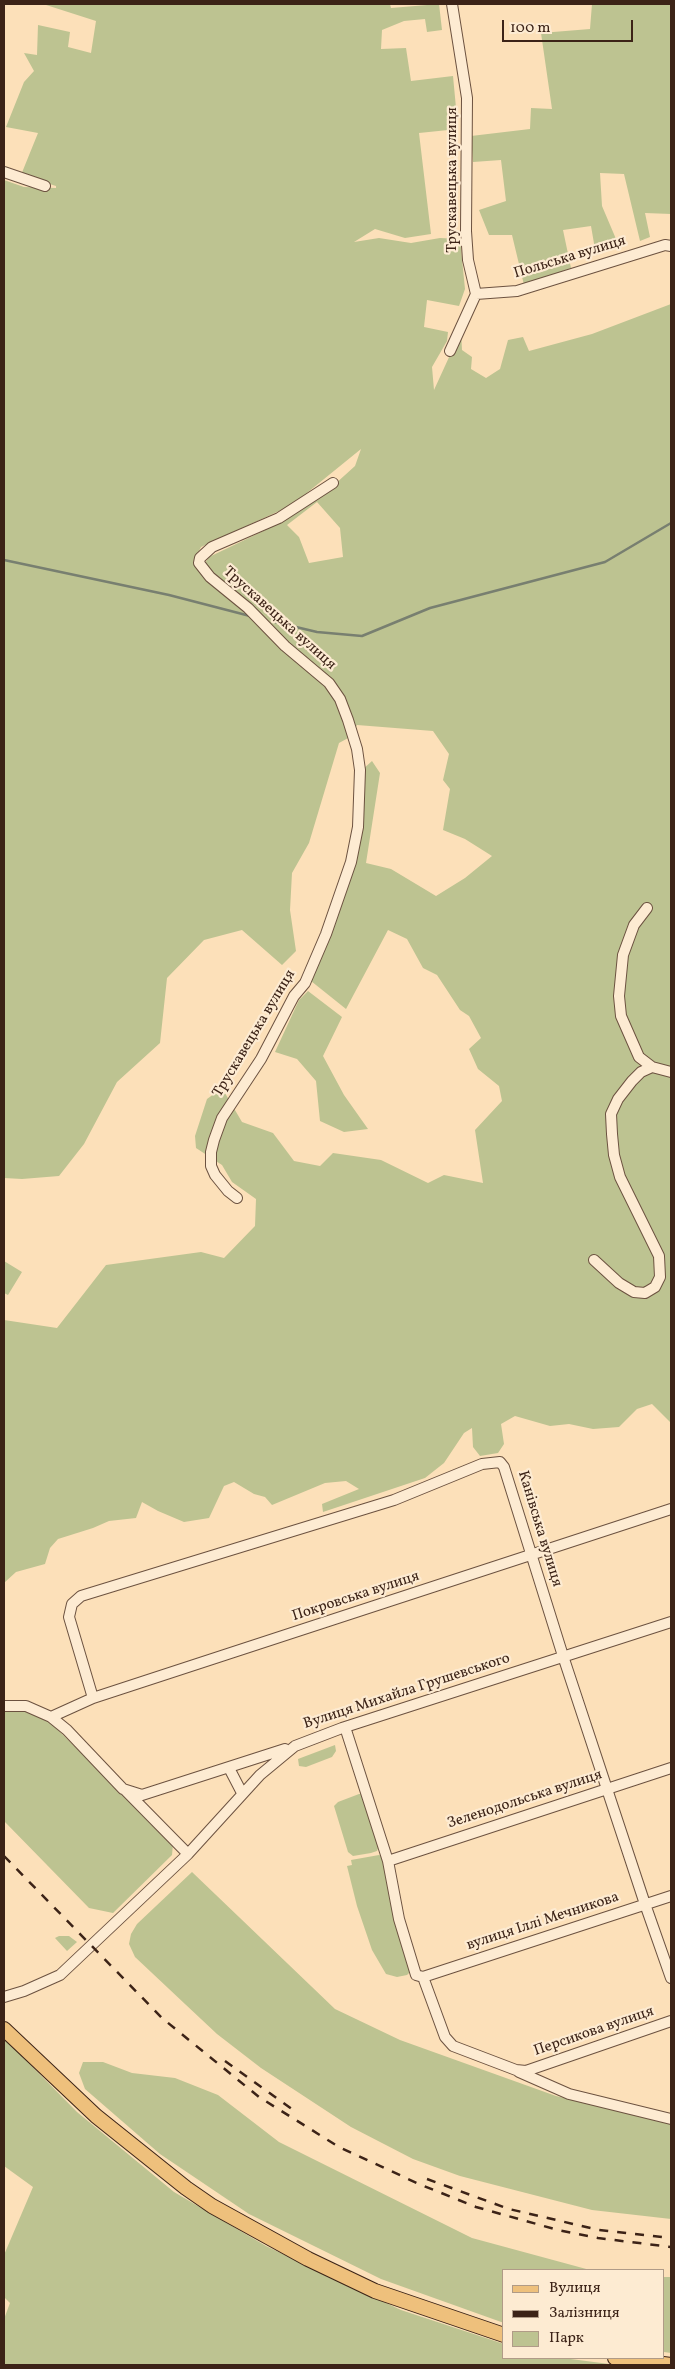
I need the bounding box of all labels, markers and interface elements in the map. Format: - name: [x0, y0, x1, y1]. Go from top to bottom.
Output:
- scale bar: [505, 10, 636, 42]
- text: 100 m: [510, 18, 550, 39]
- street label: Трускавецька вулиця: [444, 107, 462, 253]
- street label: Польська вулиця: [512, 232, 628, 284]
- street label: Трускавецька вулиця: [219, 564, 339, 674]
- street label: Трускавецька вулиця: [210, 967, 300, 1101]
- street label: Канівська вулиця: [513, 1469, 565, 1589]
- street label: Покровська вулиця: [290, 1568, 422, 1626]
- street label: Вулиця Михайла Грушевського: [301, 1650, 513, 1734]
- street label: Зеленодольська вулиця: [445, 1766, 605, 1834]
- street label: вулиця Іллі Мечникова: [464, 1889, 622, 1955]
- street label: Персикова вулиця: [532, 2003, 656, 2061]
- legend: [502, 2269, 665, 2359]
- text: Вулиця: [549, 2278, 600, 2299]
- text: Залізниця: [549, 2303, 620, 2324]
- text: Парк: [549, 2328, 584, 2349]

